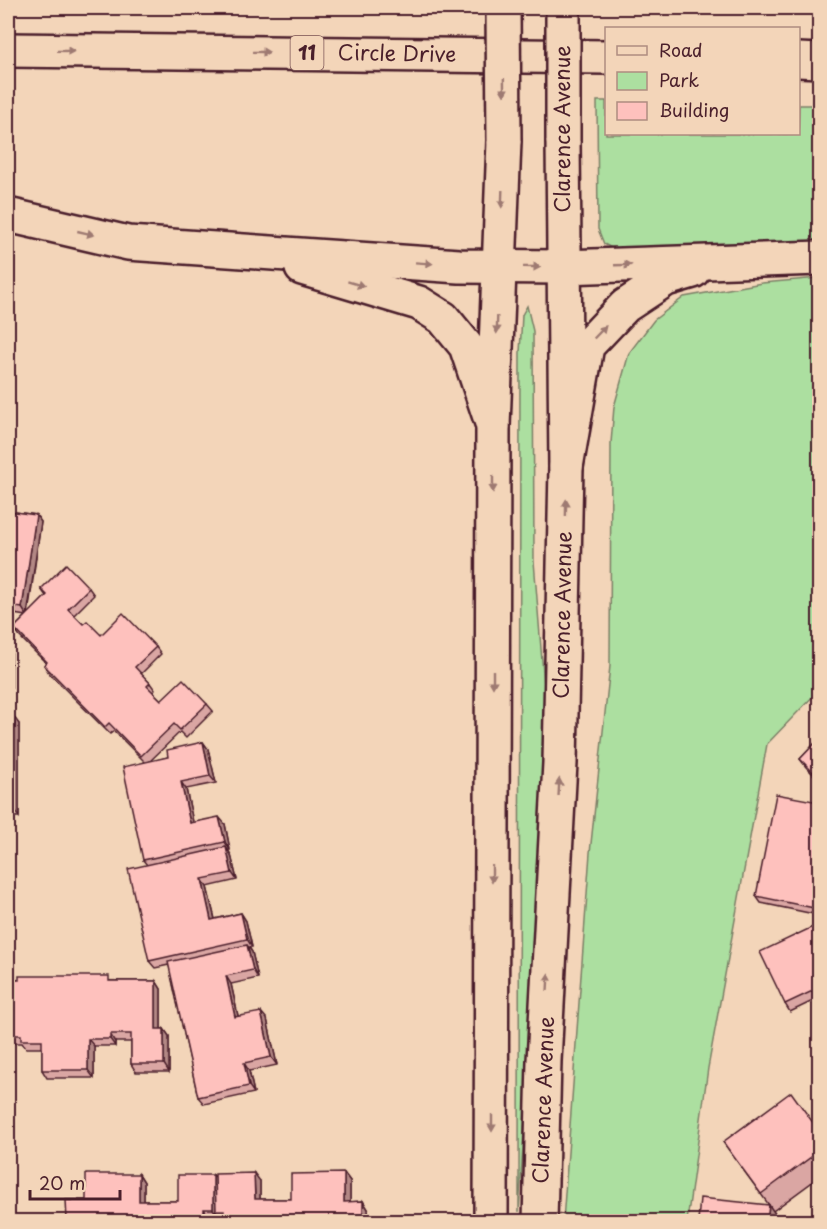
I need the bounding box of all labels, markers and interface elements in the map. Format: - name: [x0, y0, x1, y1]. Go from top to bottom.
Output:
- legend: [605, 27, 800, 135]
- street label: Circle Drive: [337, 35, 457, 69]
- road number: 11: [290, 36, 324, 70]
- text: Road: [659, 36, 703, 63]
- street label: Clarence Avenue: [545, 45, 577, 213]
- one-way arrow: [56, 46, 75, 56]
- one-way arrow: [251, 48, 270, 57]
- text: Park: [659, 66, 699, 93]
- one-way arrow: [499, 77, 509, 96]
- text: Building: [659, 96, 729, 123]
- one-way arrow: [497, 190, 507, 209]
- one-way arrow: [76, 228, 95, 238]
- one-way arrow: [414, 259, 433, 268]
- one-way arrow: [613, 260, 632, 270]
- one-way arrow: [523, 262, 542, 271]
- one-way arrow: [347, 280, 365, 289]
- one-way arrow: [493, 315, 502, 334]
- one-way arrow: [593, 325, 606, 340]
- one-way arrow: [488, 475, 498, 494]
- one-way arrow: [561, 499, 570, 518]
- street label: Clarence Avenue: [544, 531, 578, 699]
- one-way arrow: [488, 670, 498, 689]
- one-way arrow: [555, 778, 564, 797]
- one-way arrow: [487, 865, 497, 884]
- one-way arrow: [544, 973, 553, 992]
- street label: Clarence Avenue: [523, 1016, 561, 1184]
- one-way arrow: [487, 1113, 497, 1132]
- scale bar: [30, 1163, 120, 1201]
- text: 20 m: [39, 1169, 85, 1196]

